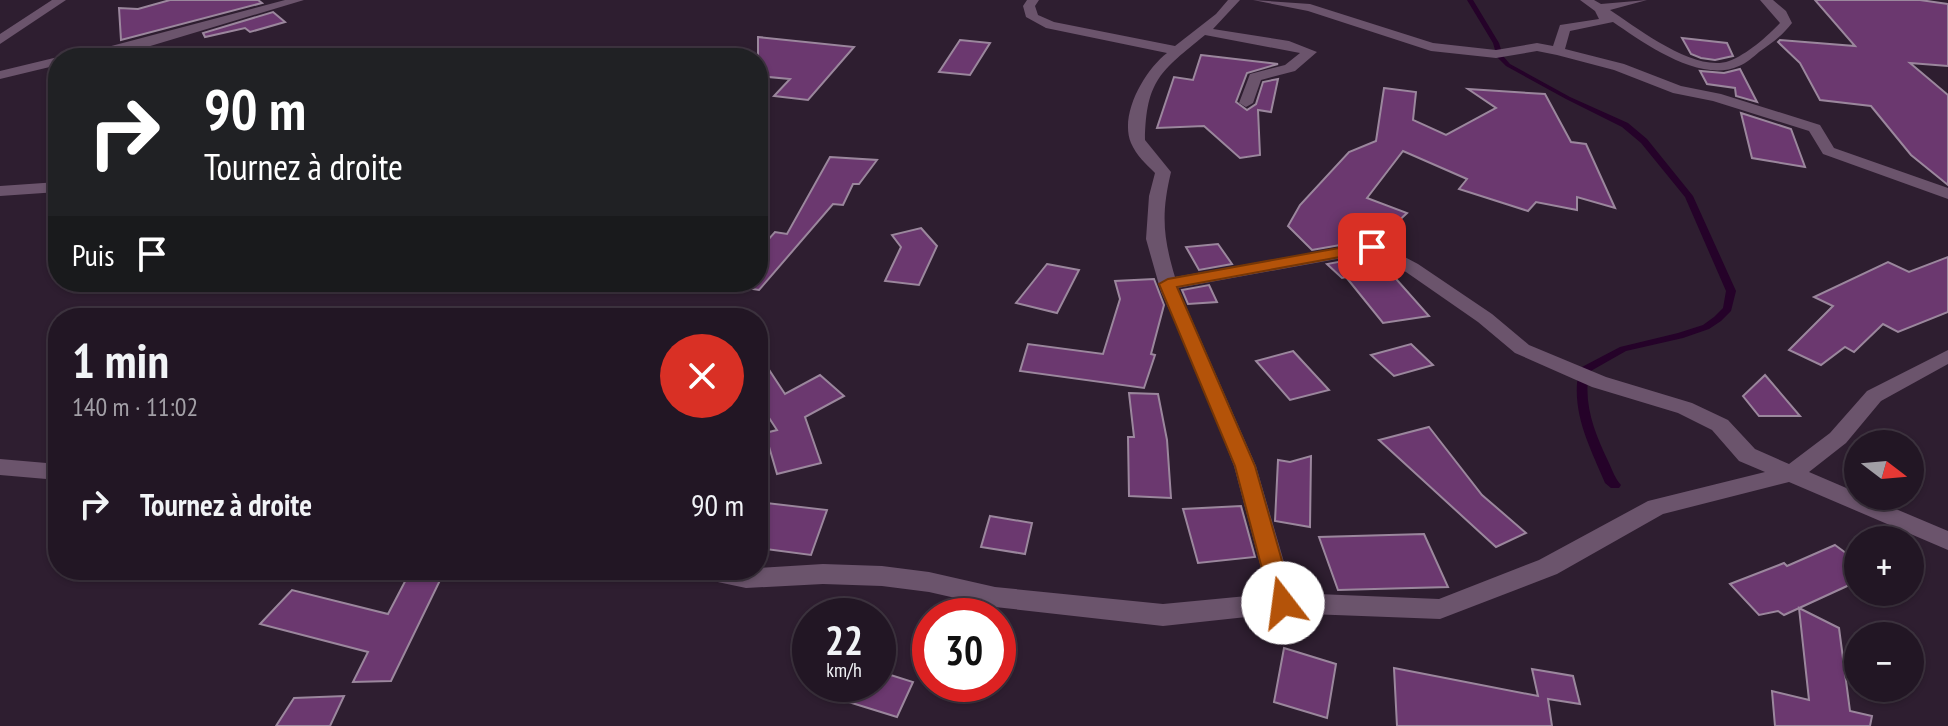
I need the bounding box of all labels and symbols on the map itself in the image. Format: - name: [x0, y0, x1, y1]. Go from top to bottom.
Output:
- pin: [1338, 213, 1406, 281]
- north arrow: [1844, 430, 1924, 510]
- position arrow: [1241, 561, 1325, 645]
- speed limit sign: 30: [912, 598, 1016, 702]

